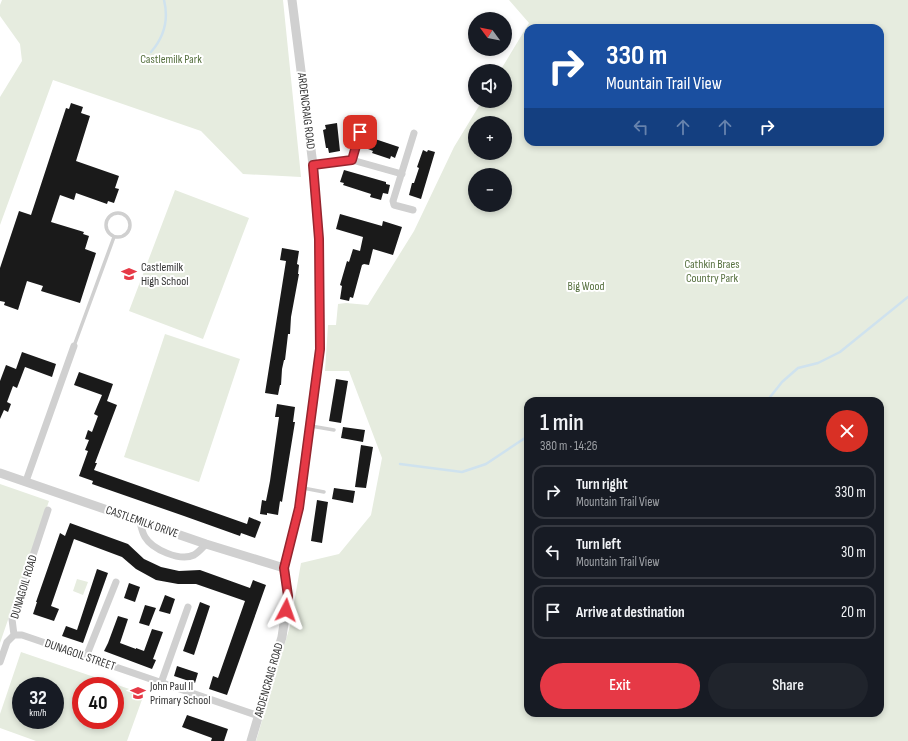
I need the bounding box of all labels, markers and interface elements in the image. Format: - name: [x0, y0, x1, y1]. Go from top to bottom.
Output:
- north arrow: [468, 12, 512, 56]
- map controls: [468, 12, 512, 212]
- text: 330 m: [606, 39, 667, 72]
- icon: right: [540, 40, 592, 92]
- park label: Castlemilk Park: [140, 52, 202, 67]
- button: sound: [468, 64, 512, 108]
- street label: ARDENCRAIG ROAD: [294, 71, 318, 150]
- text: Mountain Trail View: [606, 73, 722, 94]
- pin: [343, 115, 377, 149]
- button: +: [468, 116, 512, 160]
- icon: left: [630, 116, 652, 138]
- icon: ahead: [672, 116, 694, 138]
- icon: ahead: [714, 116, 736, 138]
- icon: right: [756, 116, 778, 138]
- icon: arrive: [349, 121, 371, 143]
- button: −: [468, 168, 512, 212]
- park label: Cathkin Braes Country Park: [684, 257, 740, 286]
- place label: Castlemilk High School: [141, 260, 188, 289]
- school or university icon: Castlemilk High School: [120, 265, 138, 283]
- park label: Big Wood: [568, 279, 604, 294]
- text: 1 min: [540, 408, 584, 437]
- button: close: [826, 410, 868, 452]
- text: 380 m · 14:26: [540, 438, 598, 454]
- text: Turn right: [576, 475, 628, 494]
- icon: right: [542, 481, 564, 503]
- text: 330 m: [835, 483, 866, 502]
- text: Mountain Trail View: [576, 494, 660, 510]
- street label: CASTLEMILK DRIVE: [104, 503, 180, 541]
- text: Turn left: [576, 535, 621, 554]
- icon: left: [542, 541, 564, 563]
- text: 30 m: [841, 543, 866, 562]
- street label: DUNAGOIL ROAD: [7, 553, 41, 621]
- text: Mountain Trail View: [576, 554, 660, 570]
- position arrow: [265, 589, 307, 631]
- icon: arrive: [542, 601, 564, 623]
- text: Arrive at destination: [576, 603, 685, 622]
- text: 20 m: [841, 603, 866, 622]
- street label: DUNAGOIL STREET: [43, 636, 118, 674]
- street label: ARDENCRAIG ROAD: [251, 641, 287, 720]
- button: Exit: [540, 663, 700, 709]
- button: Share: [708, 663, 868, 709]
- speed limit sign: 40: [72, 677, 124, 729]
- place label: John Paul II Primary School: [149, 679, 210, 708]
- school or university icon: John Paul II Primary School: [129, 684, 147, 702]
- text: 32: [29, 686, 47, 710]
- text: km/h: [29, 707, 47, 719]

